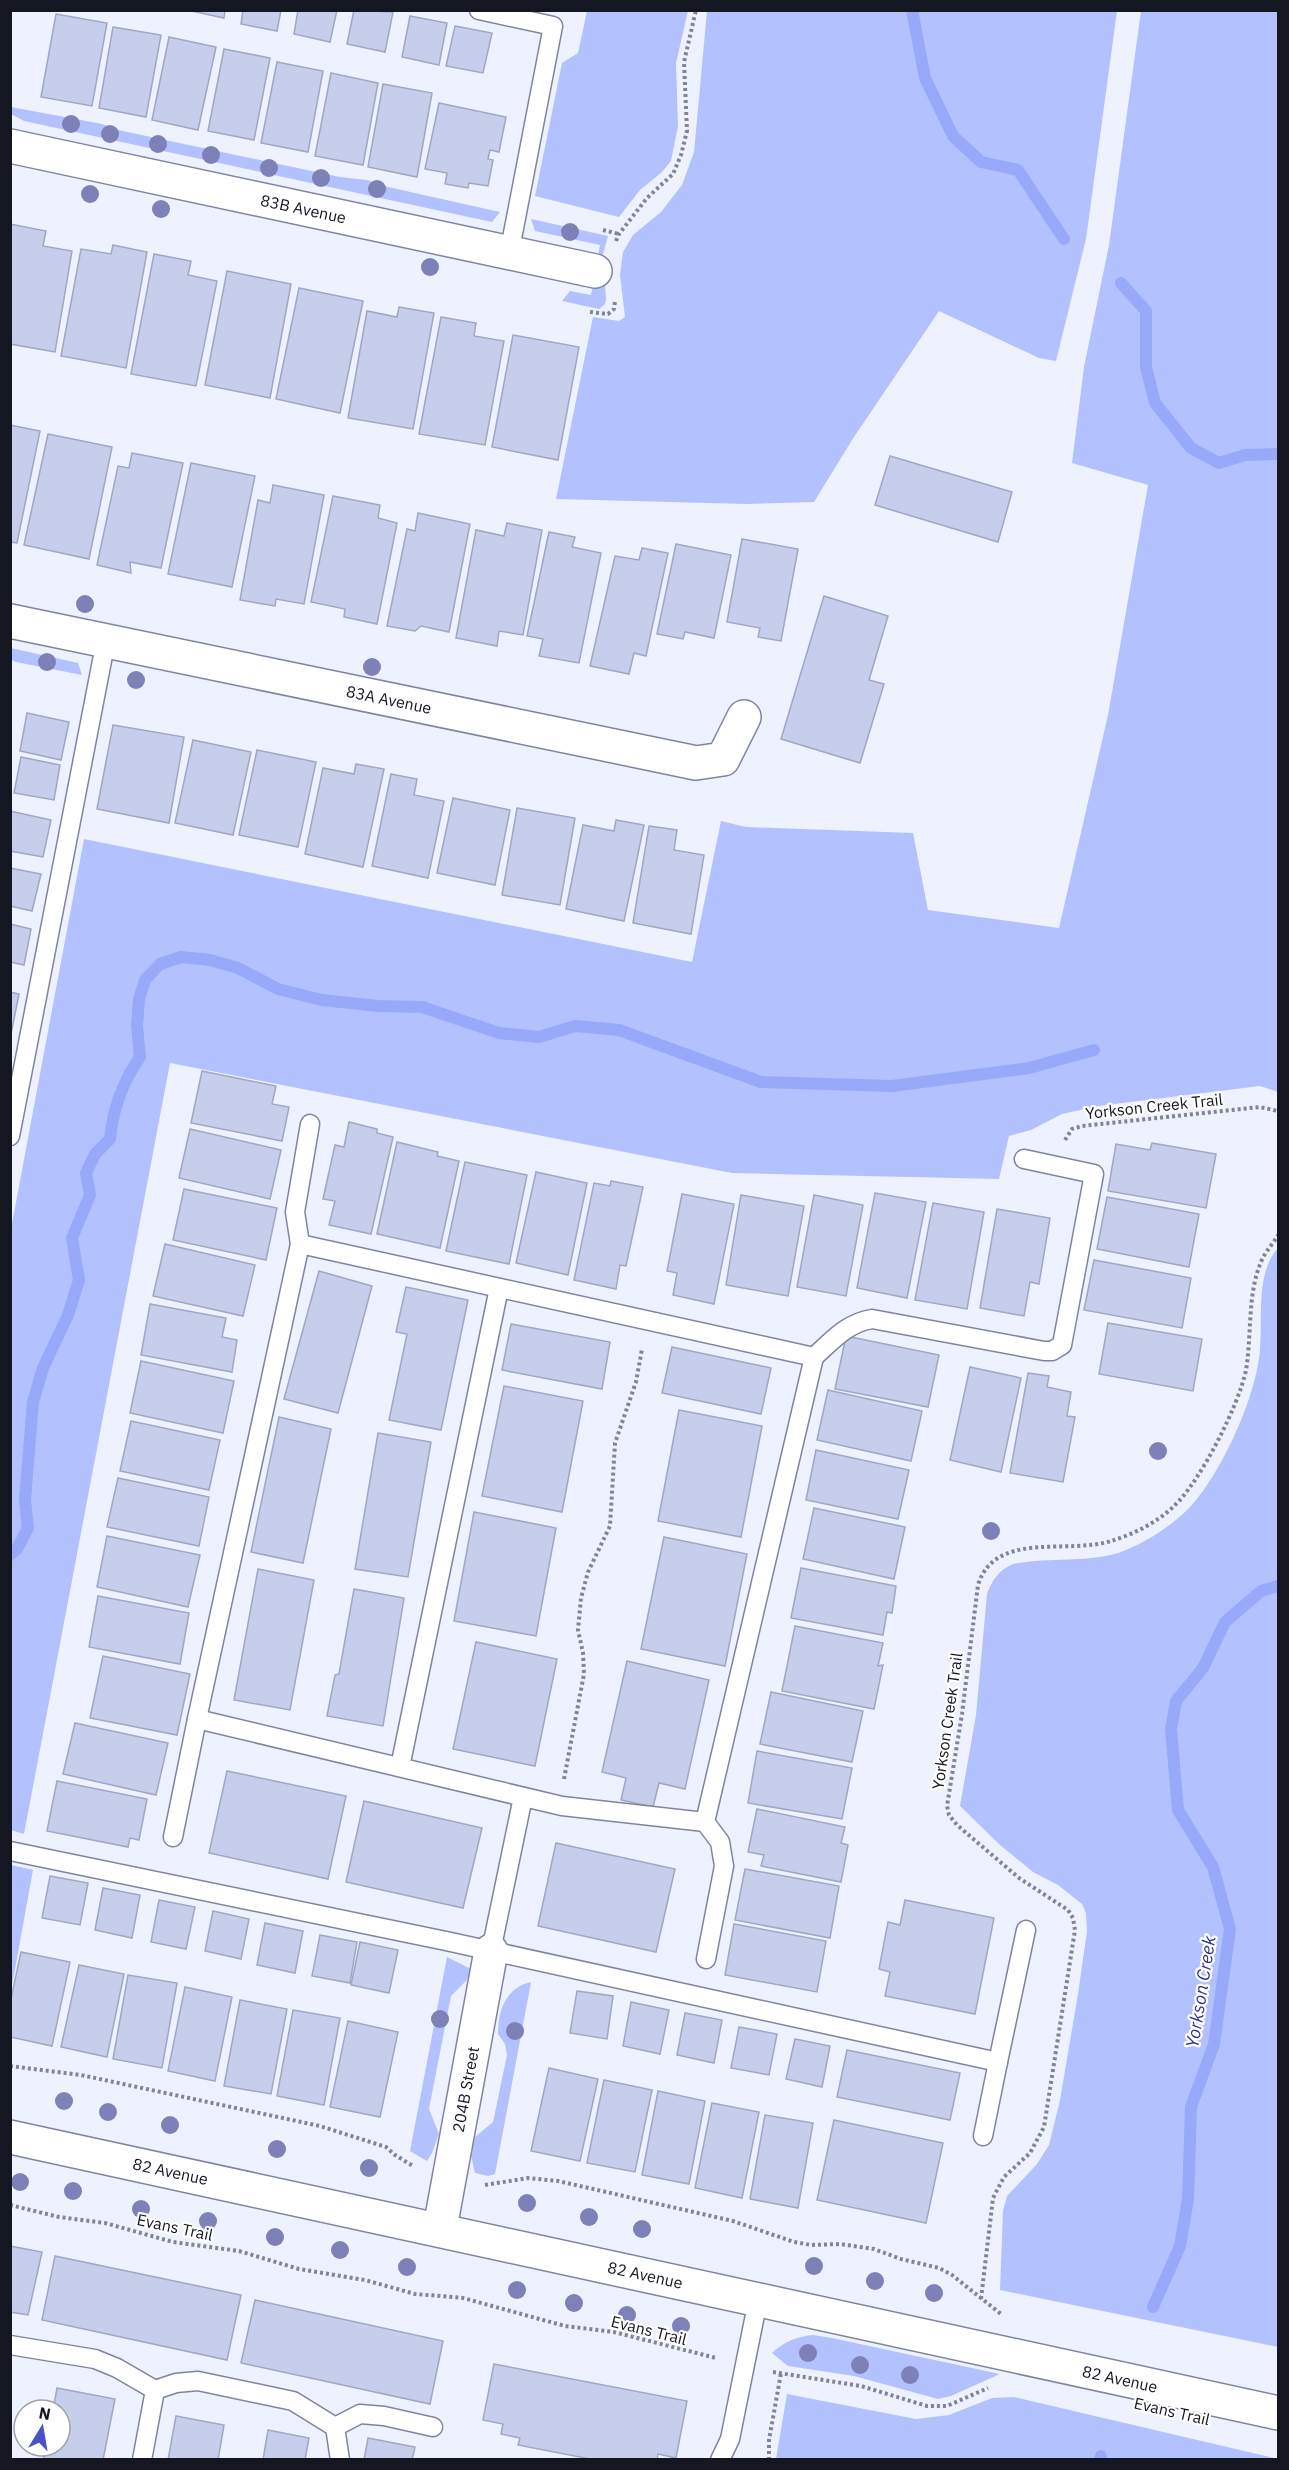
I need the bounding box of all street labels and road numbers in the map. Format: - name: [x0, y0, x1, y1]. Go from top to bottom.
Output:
- street label: 83B Avenue: [259, 190, 348, 228]
- street label: 83A Avenue: [344, 681, 434, 718]
- street label: Yorkson Creek Trail: [1084, 1089, 1224, 1123]
- street label: Yorkson Creek Trail: [927, 1651, 967, 1791]
- street label: 204B Street: [448, 2045, 483, 2134]
- street label: 82 Avenue: [131, 2153, 210, 2189]
- street label: Evans Trail: [135, 2209, 215, 2245]
- street label: 82 Avenue: [606, 2257, 685, 2293]
- street label: Evans Trail: [609, 2311, 689, 2349]
- street label: 82 Avenue: [1081, 2361, 1160, 2397]
- street label: Evans Trail: [1132, 2393, 1212, 2429]

